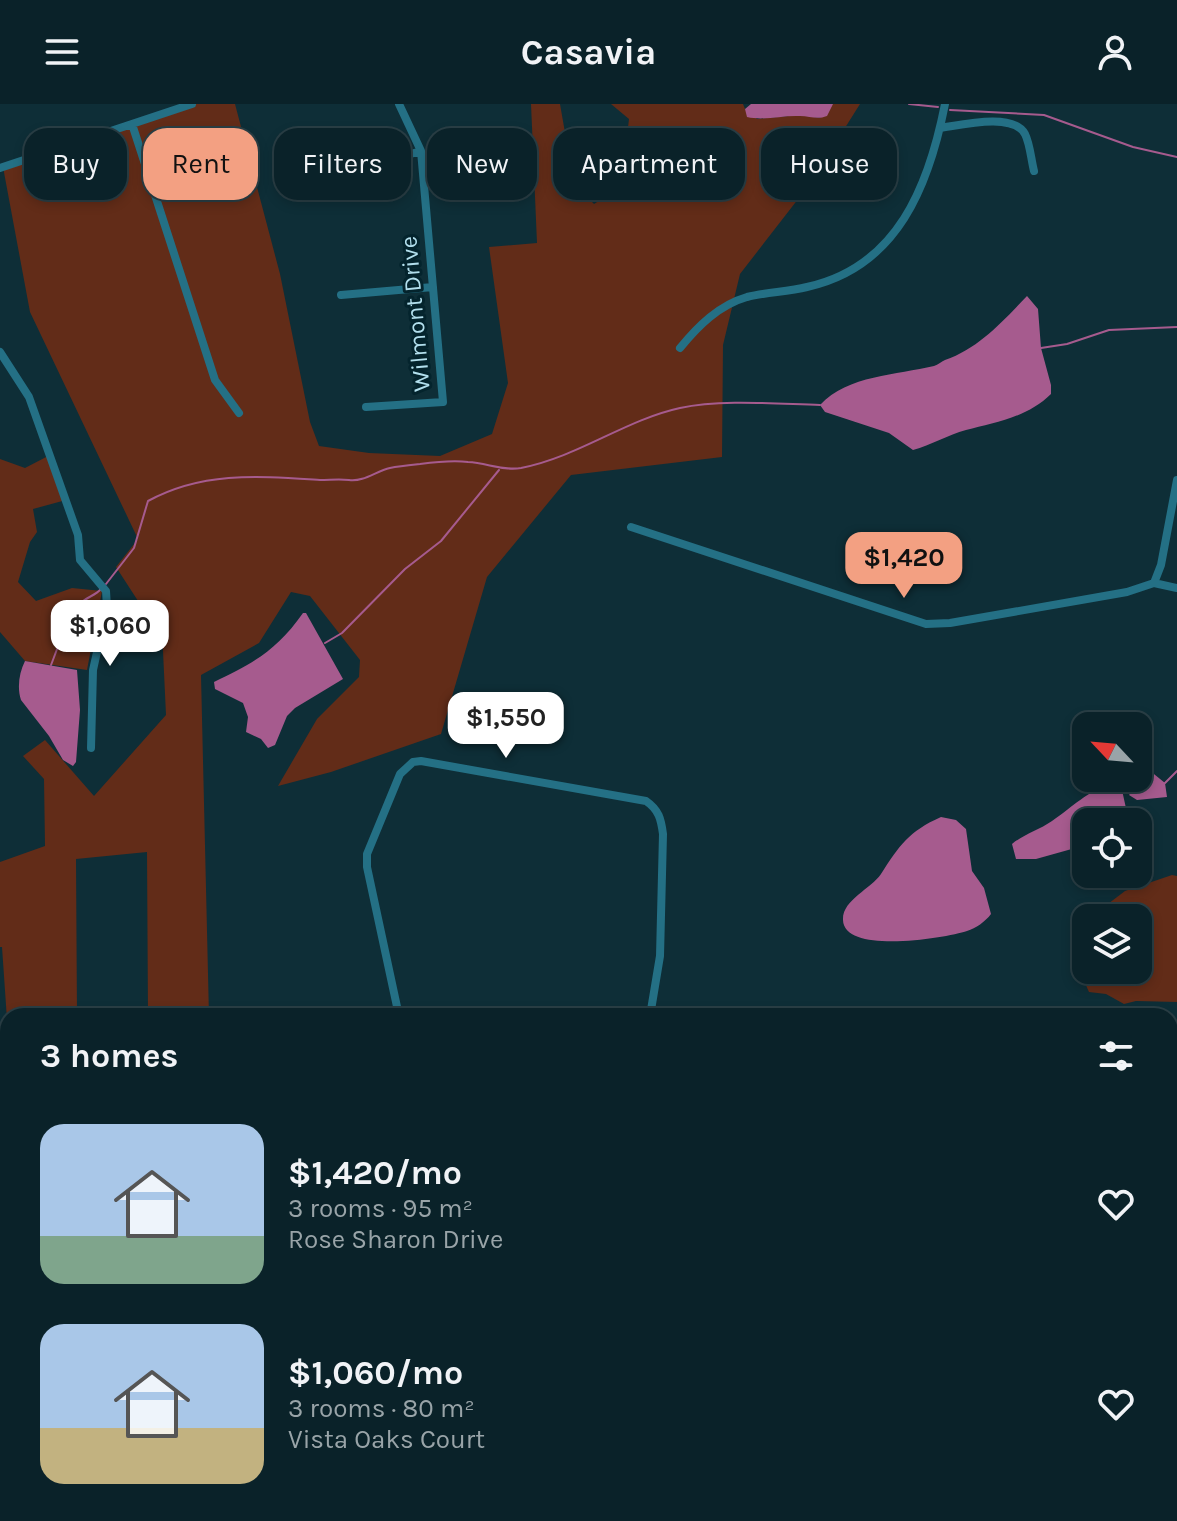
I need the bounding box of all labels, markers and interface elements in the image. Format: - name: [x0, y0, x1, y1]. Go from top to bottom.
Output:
- icon: menu: [40, 30, 84, 74]
- icon: person: [1093, 30, 1137, 74]
- text: Casavia: [521, 31, 656, 73]
- chip: Buy: [24, 128, 127, 200]
- chip: Rent: [143, 128, 258, 200]
- chip: Filters: [274, 128, 411, 200]
- chip: New: [427, 128, 537, 200]
- chip: Apartment: [553, 128, 745, 200]
- chip: House: [761, 128, 897, 200]
- street label: Wilmont Drive: [394, 235, 436, 393]
- pin: $1,420: [839, 532, 969, 600]
- text: $1,420: [863, 542, 945, 573]
- pin: $1,060: [45, 600, 175, 668]
- text: $1,060: [69, 610, 151, 641]
- pin: $1,550: [441, 692, 571, 760]
- text: $1,550: [466, 702, 546, 733]
- north arrow: [1072, 712, 1152, 792]
- map controls: [1072, 712, 1152, 984]
- button: locate: [1072, 808, 1152, 888]
- button: layers: [1072, 904, 1152, 984]
- icon: filters: [1094, 1034, 1138, 1078]
- text: 3 homes: [40, 1036, 178, 1076]
- text: $1,420/mo: [288, 1153, 462, 1193]
- icon: home: [104, 1156, 200, 1252]
- icon: heart: [1094, 1182, 1138, 1226]
- text: 3 rooms · 95 m²: [288, 1193, 473, 1224]
- text: Rose Sharon Drive: [288, 1224, 503, 1255]
- text: $1,060/mo: [288, 1353, 463, 1393]
- icon: home: [104, 1356, 200, 1452]
- icon: heart: [1094, 1382, 1138, 1426]
- text: 3 rooms · 80 m²: [288, 1393, 475, 1424]
- text: Vista Oaks Court: [288, 1424, 485, 1455]

